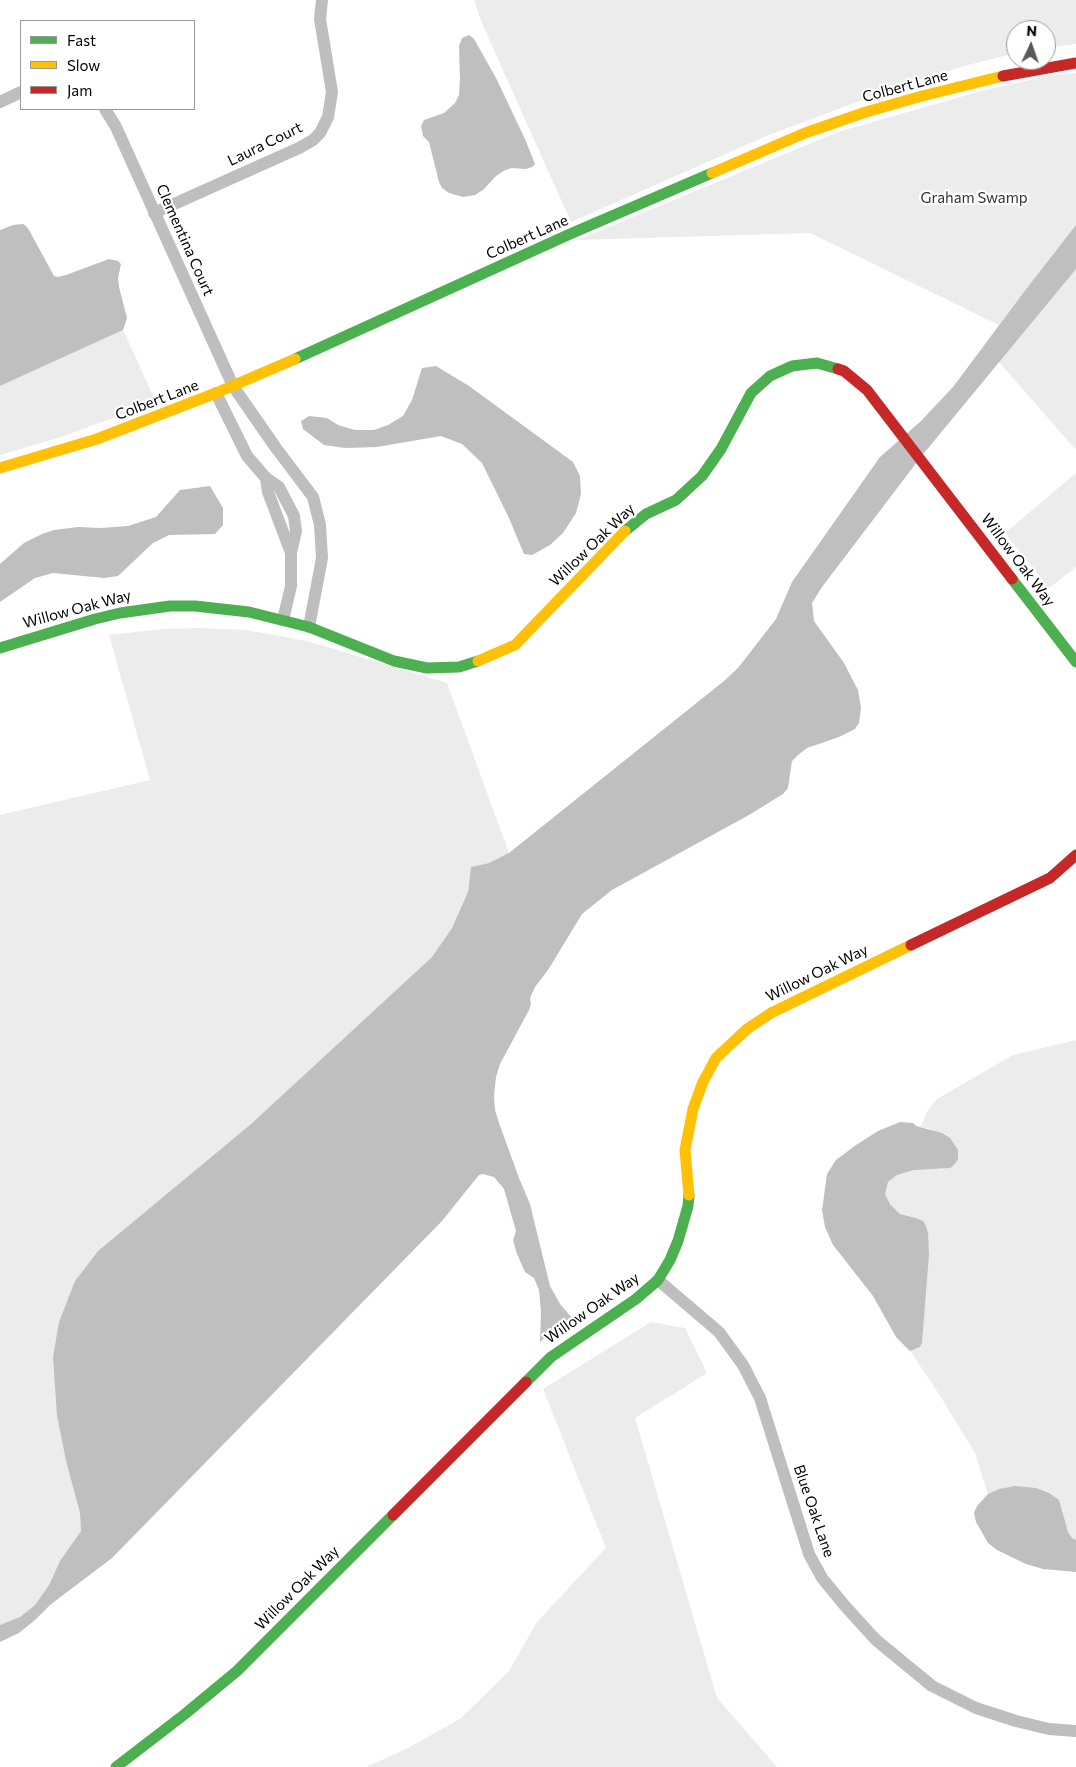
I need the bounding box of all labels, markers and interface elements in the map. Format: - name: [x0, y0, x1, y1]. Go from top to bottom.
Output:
- legend: [20, 20, 195, 110]
- north arrow: [1006, 20, 1056, 70]
- text: N: [1026, 22, 1037, 39]
- text: Fast: [67, 31, 96, 49]
- text: Slow: [67, 56, 100, 74]
- street label: Colbert Lane: [860, 66, 950, 106]
- text: Jam: [67, 81, 92, 99]
- street label: Laura Court: [225, 118, 305, 170]
- street label: Clementina Court: [152, 181, 218, 299]
- park label: Graham Swamp: [920, 189, 1028, 207]
- street label: Colbert Lane: [483, 211, 571, 263]
- street label: Colbert Lane: [113, 376, 201, 424]
- street label: Willow Oak Way: [546, 500, 638, 590]
- street label: Willow Oak Way: [977, 510, 1059, 610]
- street label: Willow Oak Way: [21, 586, 133, 632]
- street label: Willow Oak Way: [763, 940, 871, 1006]
- street label: Willow Oak Way: [541, 1269, 643, 1347]
- street label: Blue Oak Lane: [790, 1462, 838, 1560]
- street label: Willow Oak Way: [251, 1542, 343, 1634]

